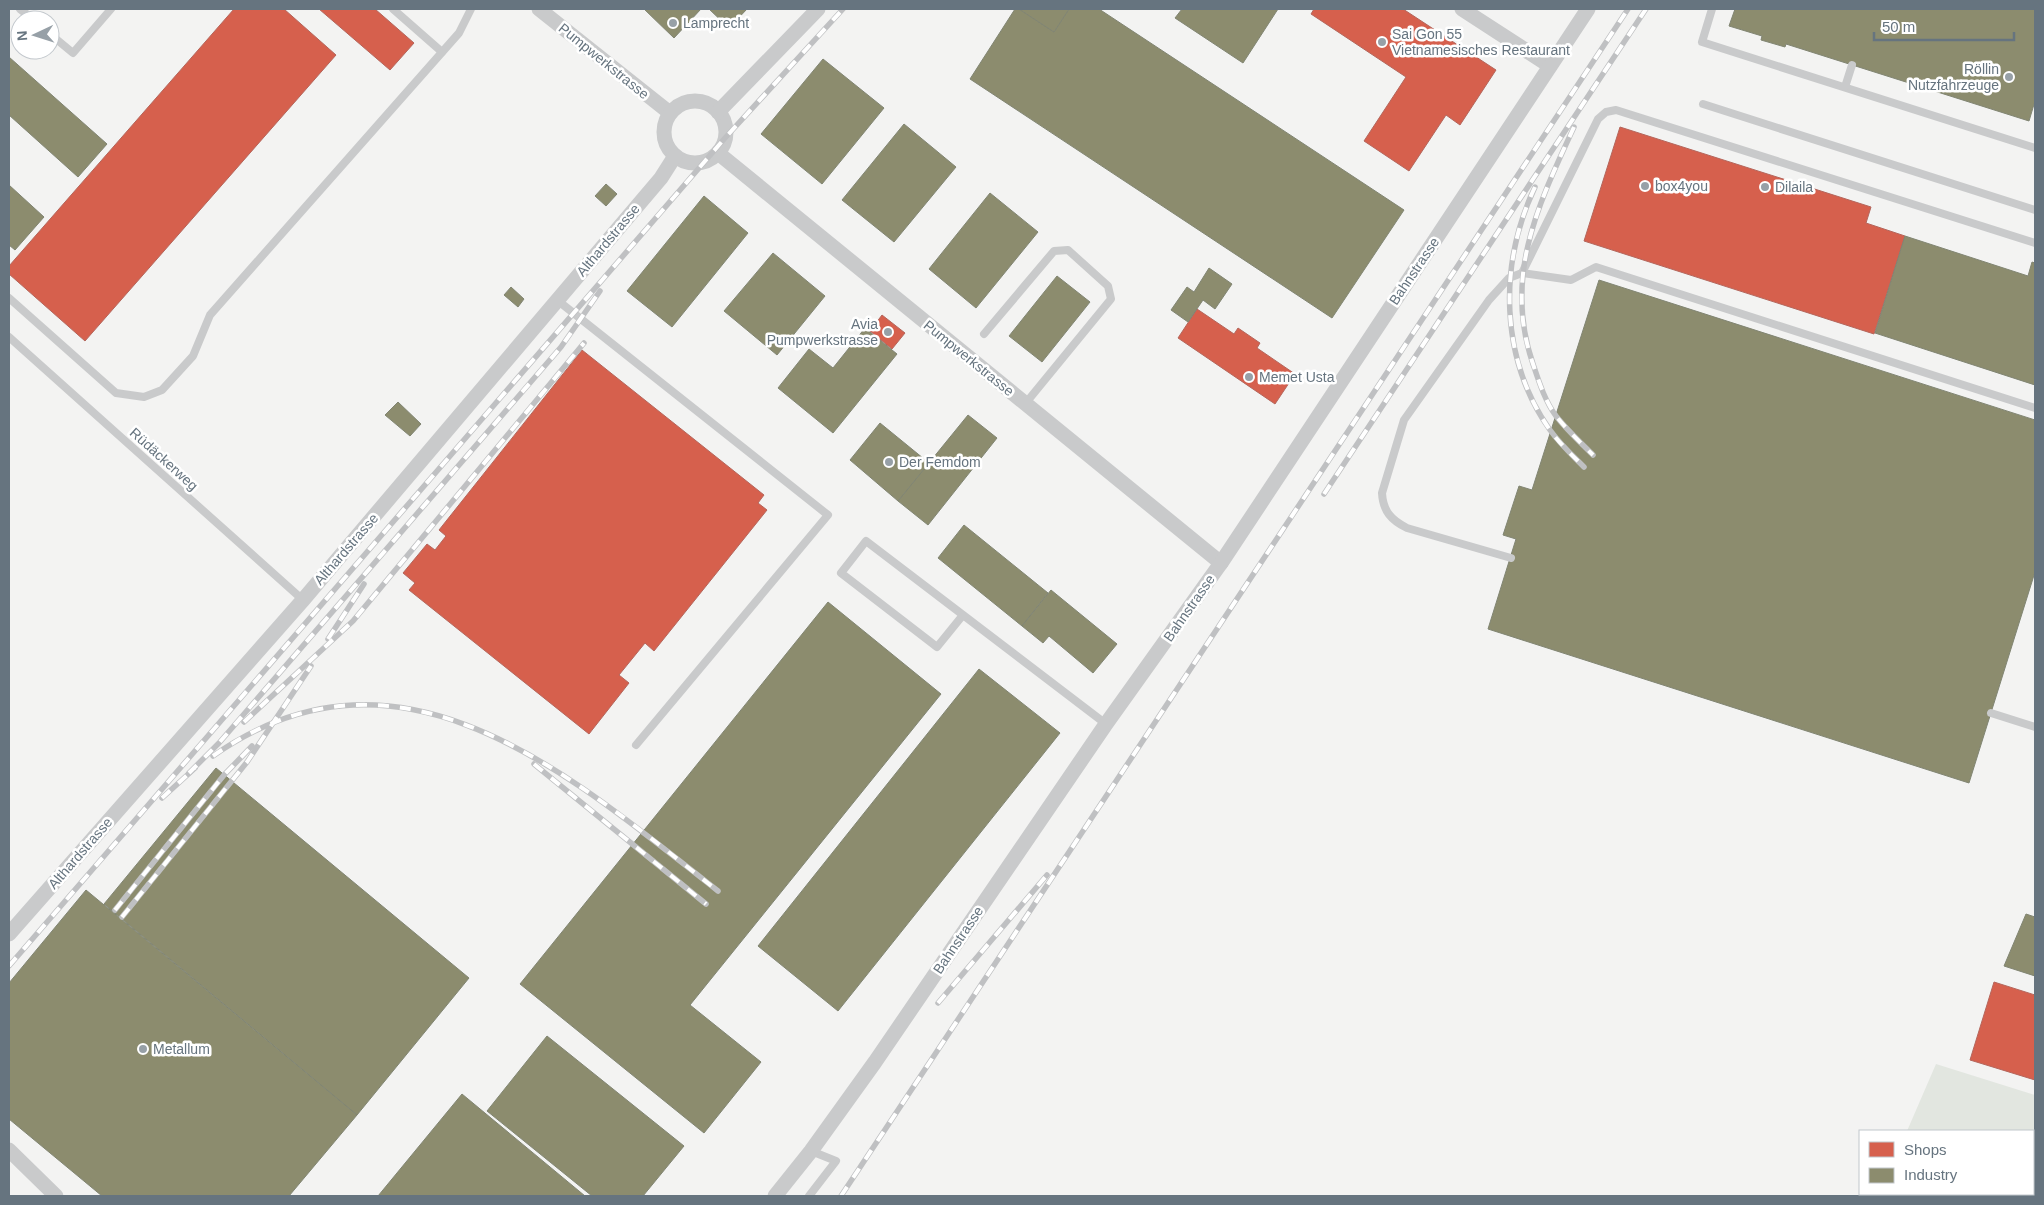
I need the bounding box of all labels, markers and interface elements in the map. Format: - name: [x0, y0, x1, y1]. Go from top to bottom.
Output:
- north arrow: [10, 10, 60, 60]
- scale bar: [1874, 10, 2014, 42]
- place label: Lamprecht: [683, 15, 749, 31]
- marker: Lamprecht: [667, 17, 679, 29]
- text: 50 m: [1882, 18, 1915, 35]
- street label: Pumpwerkstrasse: [556, 20, 652, 102]
- place label: Sai Gon 55 Vietnamesisches Restaurant: [1392, 26, 1570, 58]
- text: N: [14, 30, 30, 42]
- marker: Sai Gon 55 Vietnamesisches Restaurant: [1376, 36, 1388, 48]
- place label: Röllin Nutzfahrzeuge: [1908, 61, 1999, 93]
- marker: Röllin Nutzfahrzeuge: [2003, 71, 2015, 83]
- place label: box4you: [1655, 178, 1708, 194]
- place label: Dilaila: [1775, 179, 1813, 195]
- marker: box4you: [1639, 180, 1651, 192]
- marker: Dilaila: [1759, 181, 1771, 193]
- street label: Althardstrasse: [573, 200, 643, 279]
- street label: Bahnstrasse: [1386, 234, 1443, 308]
- place label: Avia Pumpwerkstrasse: [767, 316, 878, 348]
- street label: Pumpwerkstrasse: [921, 317, 1017, 399]
- marker: Avia Pumpwerkstrasse: [882, 326, 894, 338]
- place label: Memet Usta: [1259, 369, 1335, 385]
- marker: Memet Usta: [1243, 371, 1255, 383]
- street label: Rüdäckerweg: [127, 424, 201, 494]
- place label: Der Femdom: [899, 454, 981, 470]
- marker: Der Femdom: [883, 456, 895, 468]
- street label: Althardstrasse: [311, 510, 382, 588]
- street label: Bahnstrasse: [1160, 571, 1218, 644]
- street label: Althardstrasse: [45, 814, 116, 892]
- street label: Bahnstrasse: [930, 903, 987, 977]
- place label: Metallum: [153, 1041, 210, 1057]
- marker: Metallum: [137, 1043, 149, 1055]
- legend: [1859, 1130, 2034, 1195]
- text: Shops: [1904, 1141, 1947, 1158]
- text: Industry: [1904, 1166, 1958, 1183]

